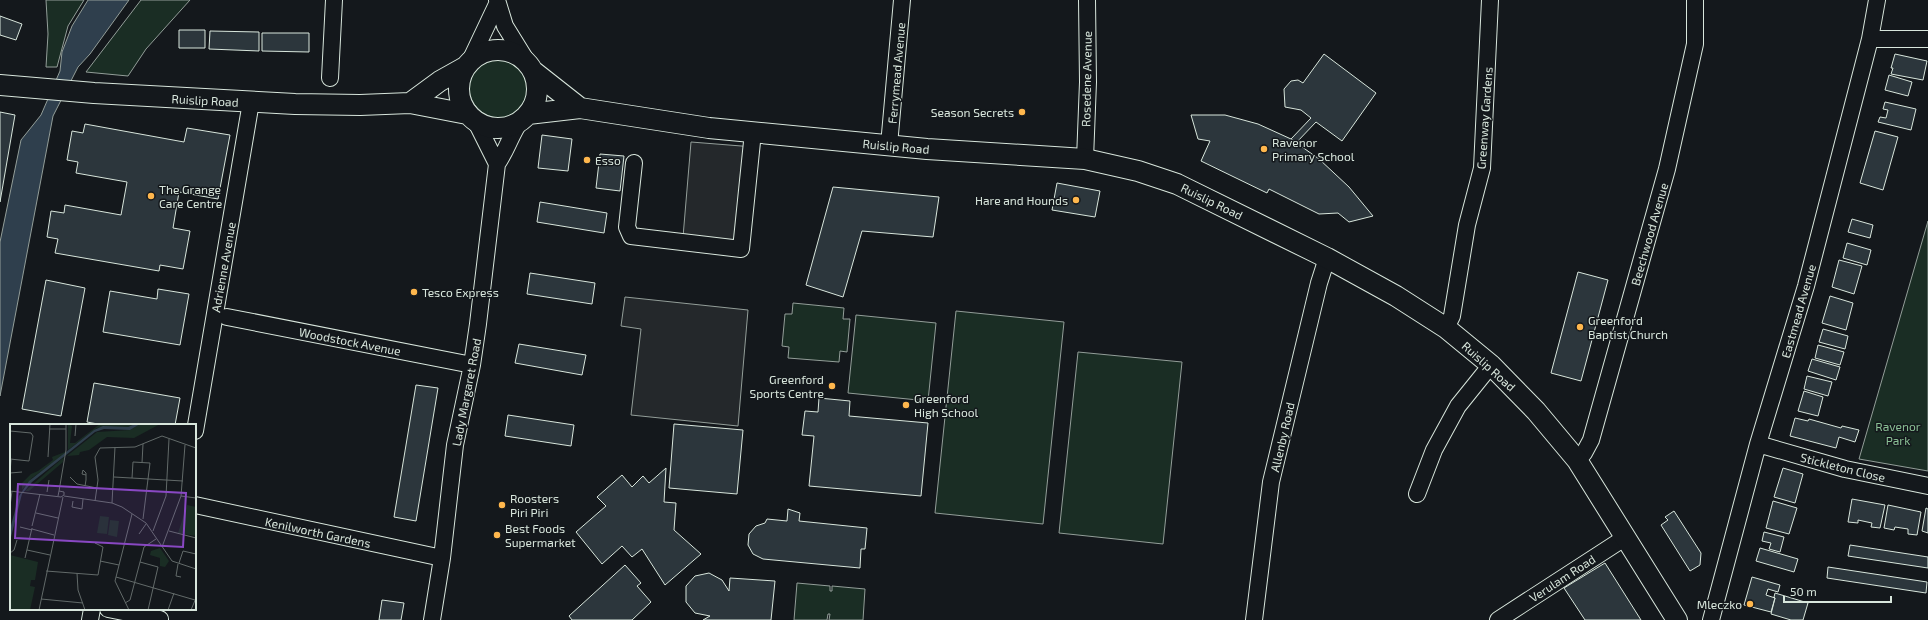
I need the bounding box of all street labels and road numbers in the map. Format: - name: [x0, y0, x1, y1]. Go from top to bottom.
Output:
- street label: Ferrymead Avenue: [885, 22, 907, 124]
- street label: Rosedene Avenue: [1078, 31, 1094, 127]
- street label: Greenway Gardens: [1473, 66, 1495, 170]
- street label: Ruislip Road: [171, 91, 239, 109]
- street label: Ruislip Road: [862, 136, 930, 156]
- street label: Ruislip Road: [1179, 180, 1245, 222]
- street label: Beechwood Avenue: [1628, 181, 1670, 287]
- street label: Adrienne Avenue: [208, 221, 238, 313]
- street label: Eastmead Avenue: [1778, 262, 1818, 360]
- street label: Woodstock Avenue: [298, 324, 402, 358]
- street label: Lady Margaret Road: [449, 337, 483, 447]
- street label: Ruislip Road: [1459, 338, 1519, 394]
- street label: Allenby Road: [1267, 401, 1297, 473]
- street label: Stickleton Close: [1799, 450, 1887, 484]
- street label: Kenilworth Gardens: [264, 514, 372, 550]
- street label: Verulam Road: [1526, 551, 1598, 605]

